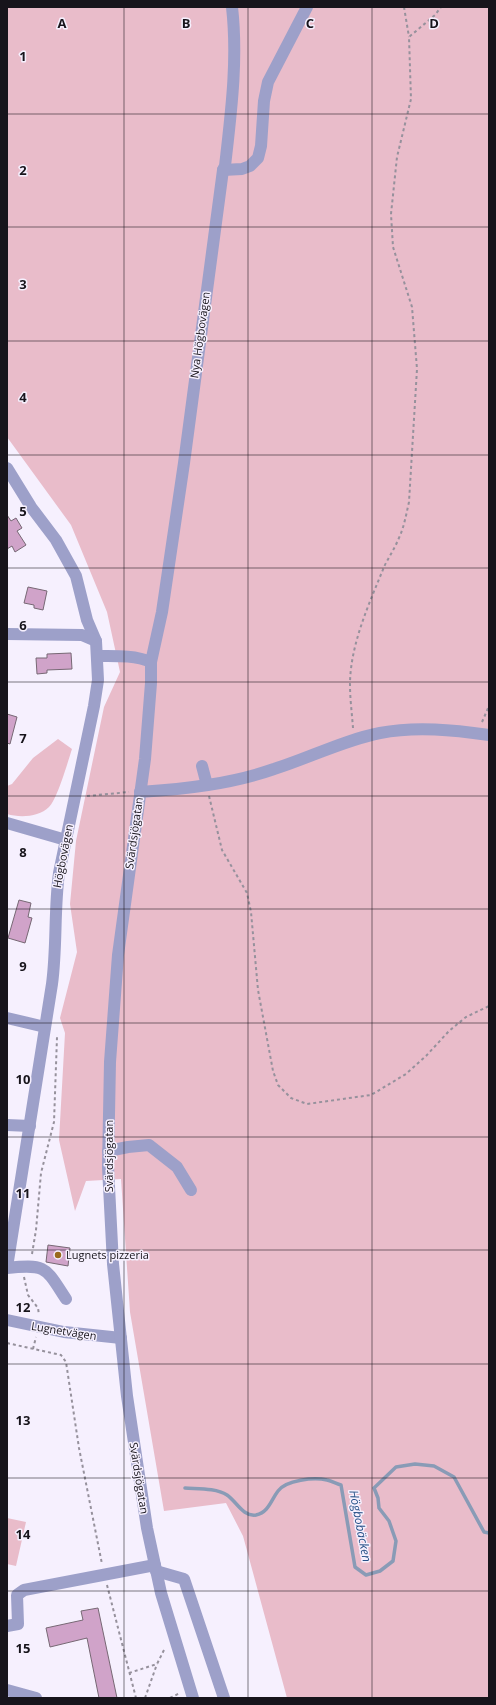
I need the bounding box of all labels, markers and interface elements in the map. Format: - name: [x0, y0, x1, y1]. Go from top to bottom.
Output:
- text: A: [58, 14, 67, 32]
- text: B: [182, 14, 191, 32]
- text: C: [306, 14, 314, 32]
- text: D: [429, 14, 439, 32]
- text: 1: [19, 47, 27, 65]
- text: 2: [19, 161, 27, 179]
- text: 3: [19, 275, 27, 293]
- street label: Nya Högbovägen: [186, 291, 213, 379]
- text: 4: [19, 388, 27, 406]
- text: 5: [19, 502, 27, 520]
- text: 6: [19, 616, 27, 634]
- text: 7: [19, 729, 27, 747]
- street label: Svärdsjögatan: [121, 796, 146, 870]
- street label: Högbovägen: [49, 823, 76, 889]
- text: 8: [19, 843, 27, 861]
- text: 9: [19, 957, 27, 975]
- text: 10: [16, 1070, 30, 1088]
- street label: Svärdsjögatan: [101, 1120, 116, 1192]
- text: 11: [16, 1184, 30, 1202]
- place label: Lugnets pizzeria: [66, 1247, 149, 1262]
- marker: Lugnets pizzeria: [53, 1250, 63, 1260]
- text: 12: [16, 1298, 31, 1316]
- street label: Lugnetvägen: [30, 1318, 98, 1343]
- text: 13: [16, 1411, 30, 1429]
- street label: Svärdsjögatan: [126, 1441, 153, 1515]
- water label: Högbobäcken: [345, 1489, 376, 1563]
- text: 14: [16, 1525, 31, 1543]
- text: 15: [16, 1639, 30, 1657]

